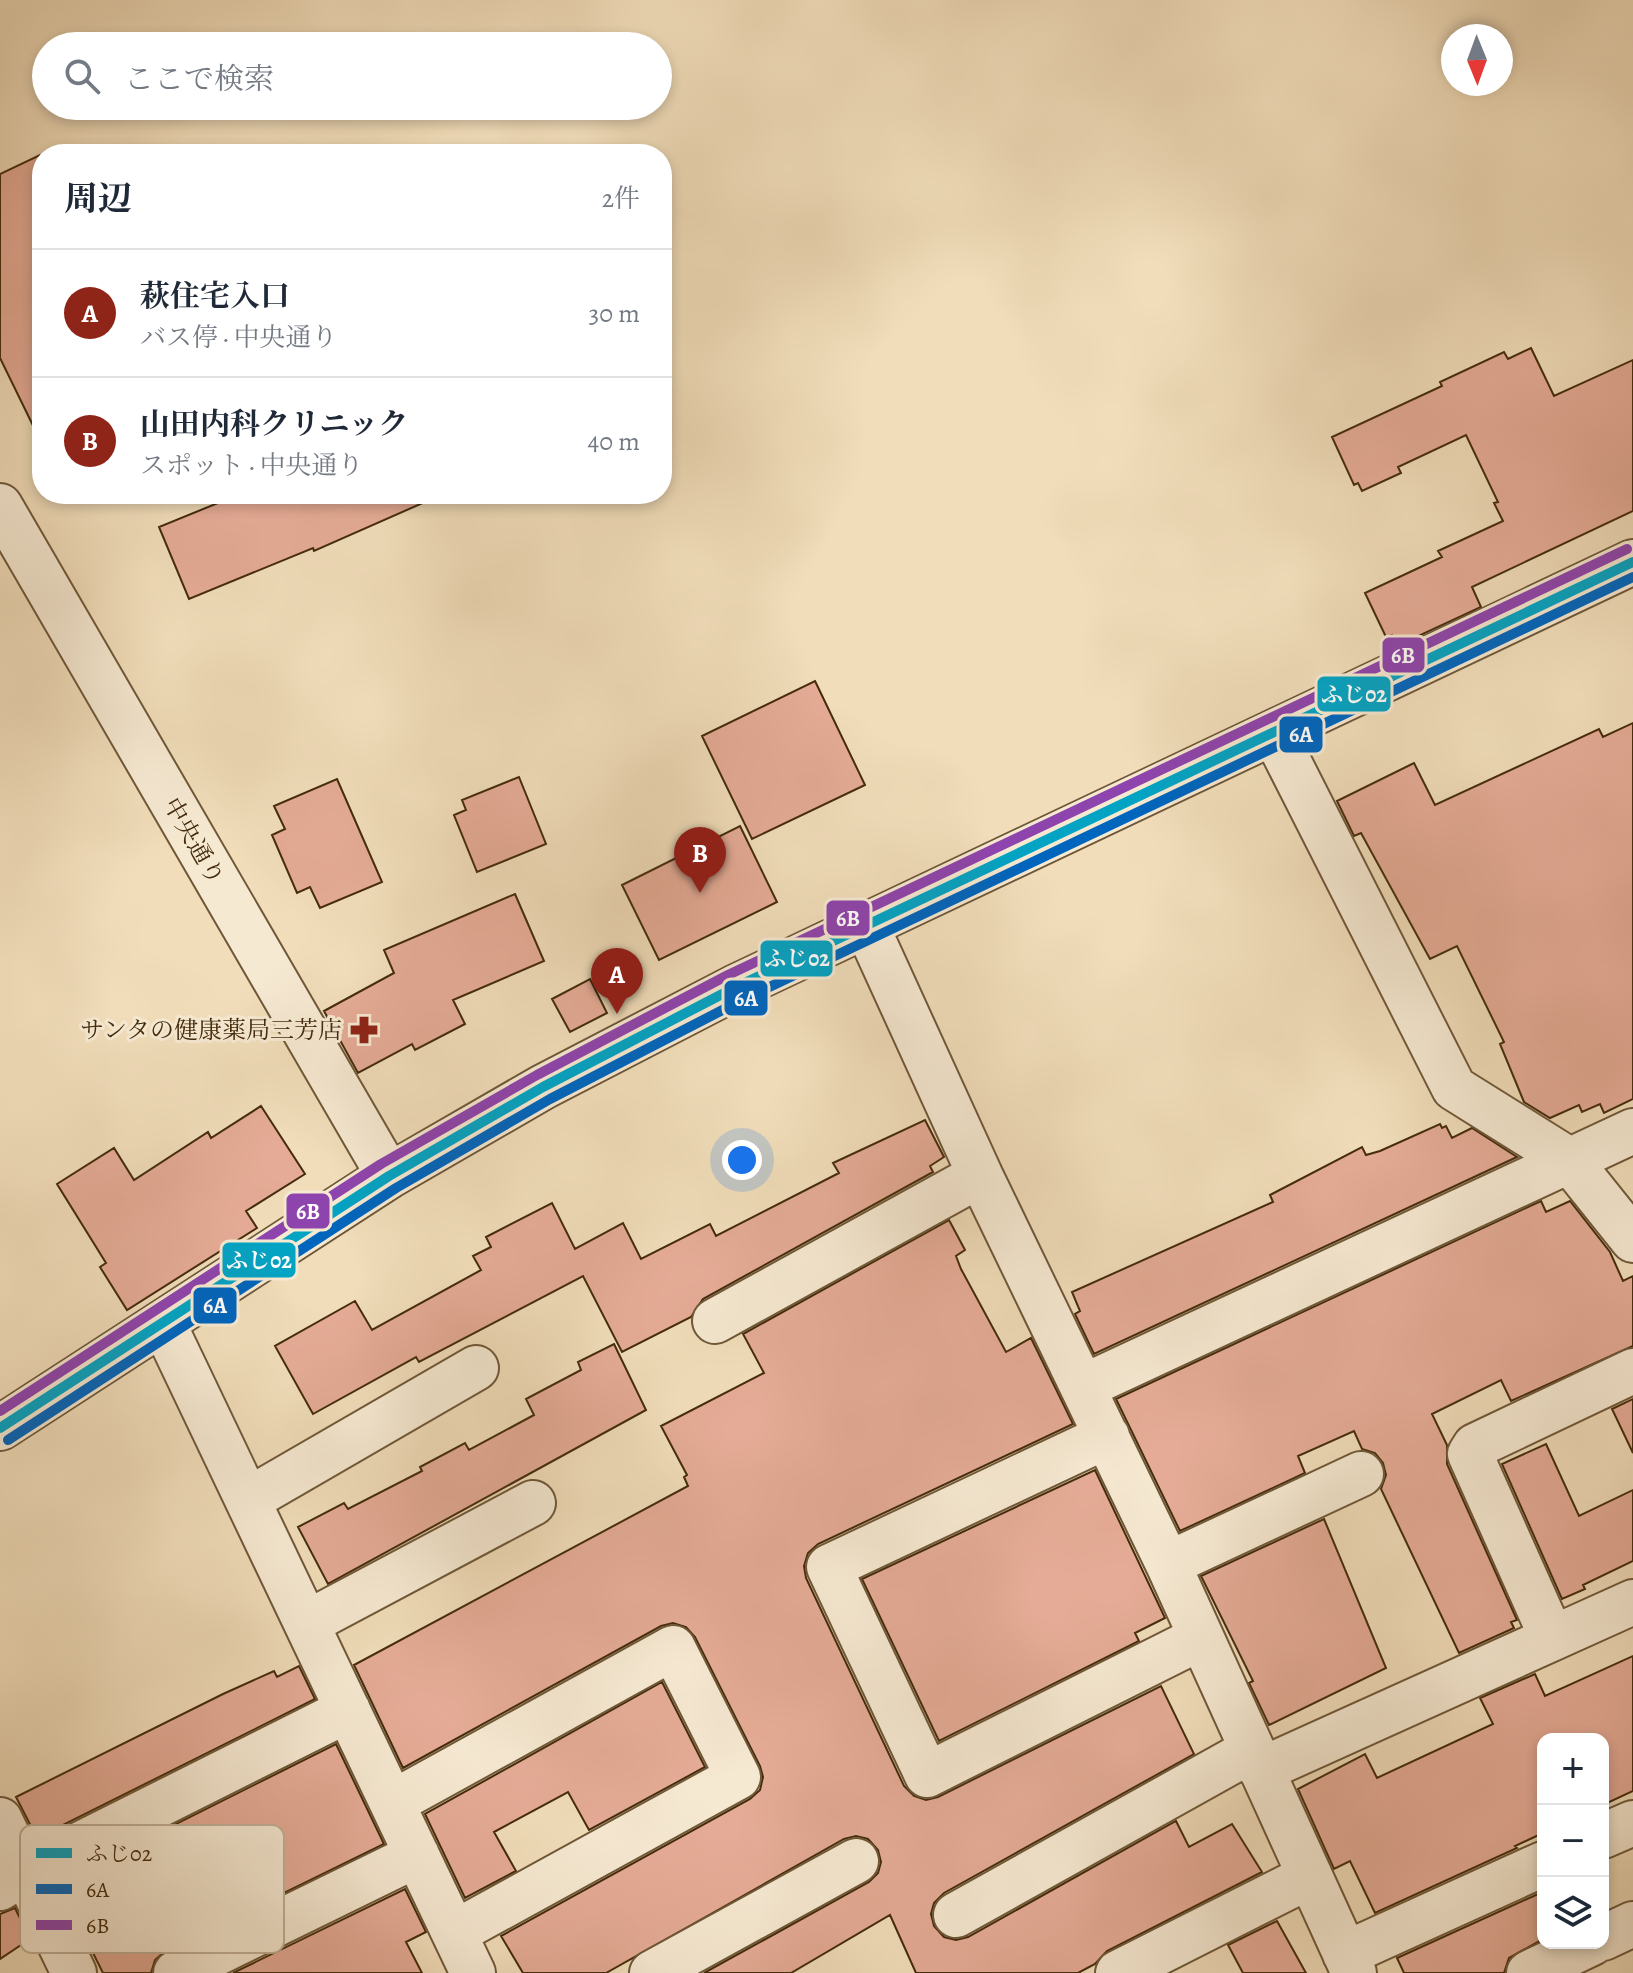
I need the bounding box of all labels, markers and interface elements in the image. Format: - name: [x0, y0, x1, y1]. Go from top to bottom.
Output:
- north arrow: [1441, 24, 1513, 96]
- search box: [32, 32, 672, 120]
- icon: search: [60, 54, 104, 98]
- text: ここで検索: [124, 59, 274, 99]
- text: 周辺: [64, 175, 132, 222]
- text: 2件: [602, 181, 640, 216]
- text: 萩住宅入口: [140, 276, 290, 316]
- text: A: [82, 296, 98, 331]
- text: 30 m: [589, 296, 640, 331]
- text: バス停 · 中央通り: [140, 320, 337, 355]
- text: 山田内科クリニック: [140, 404, 408, 444]
- text: B: [82, 424, 98, 459]
- text: 40 m: [588, 424, 640, 459]
- text: スポット · 中央通り: [140, 448, 363, 483]
- line badge: 6B: [1381, 636, 1426, 674]
- text: 6B: [1391, 641, 1415, 671]
- line badge: ふじ02: [1316, 675, 1392, 713]
- text: ふじ02: [1321, 680, 1387, 710]
- line badge: 6A: [1278, 715, 1324, 754]
- text: 6A: [1289, 720, 1313, 750]
- street label: 中央通り: [156, 791, 232, 891]
- pin: B: [674, 827, 726, 893]
- line badge: 6B: [825, 899, 871, 937]
- text: 6B: [836, 904, 860, 934]
- line badge: ふじ02: [759, 939, 834, 978]
- text: ふじ02: [764, 944, 830, 974]
- pin: A: [591, 948, 643, 1014]
- line badge: 6A: [723, 979, 769, 1017]
- text: 6A: [734, 984, 758, 1014]
- place label: サンタの健康薬局三芳店: [80, 1014, 342, 1046]
- pharmacy icon: サンタの健康薬局三芳店: [349, 1015, 379, 1045]
- your location: [722, 1140, 762, 1180]
- line badge: 6B: [285, 1192, 331, 1230]
- text: 6B: [296, 1197, 320, 1227]
- line badge: ふじ02: [221, 1241, 297, 1279]
- text: ふじ02: [226, 1246, 292, 1276]
- line badge: 6A: [192, 1286, 238, 1325]
- text: 6A: [203, 1291, 227, 1321]
- map controls: [1537, 1733, 1609, 1949]
- button: +: [1537, 1733, 1609, 1805]
- button: −: [1537, 1805, 1609, 1877]
- legend: [20, 1825, 284, 1953]
- text: ふじ02: [86, 1839, 152, 1869]
- text: 6A: [86, 1875, 110, 1905]
- button: layers: [1537, 1877, 1609, 1949]
- text: 6B: [86, 1911, 109, 1941]

